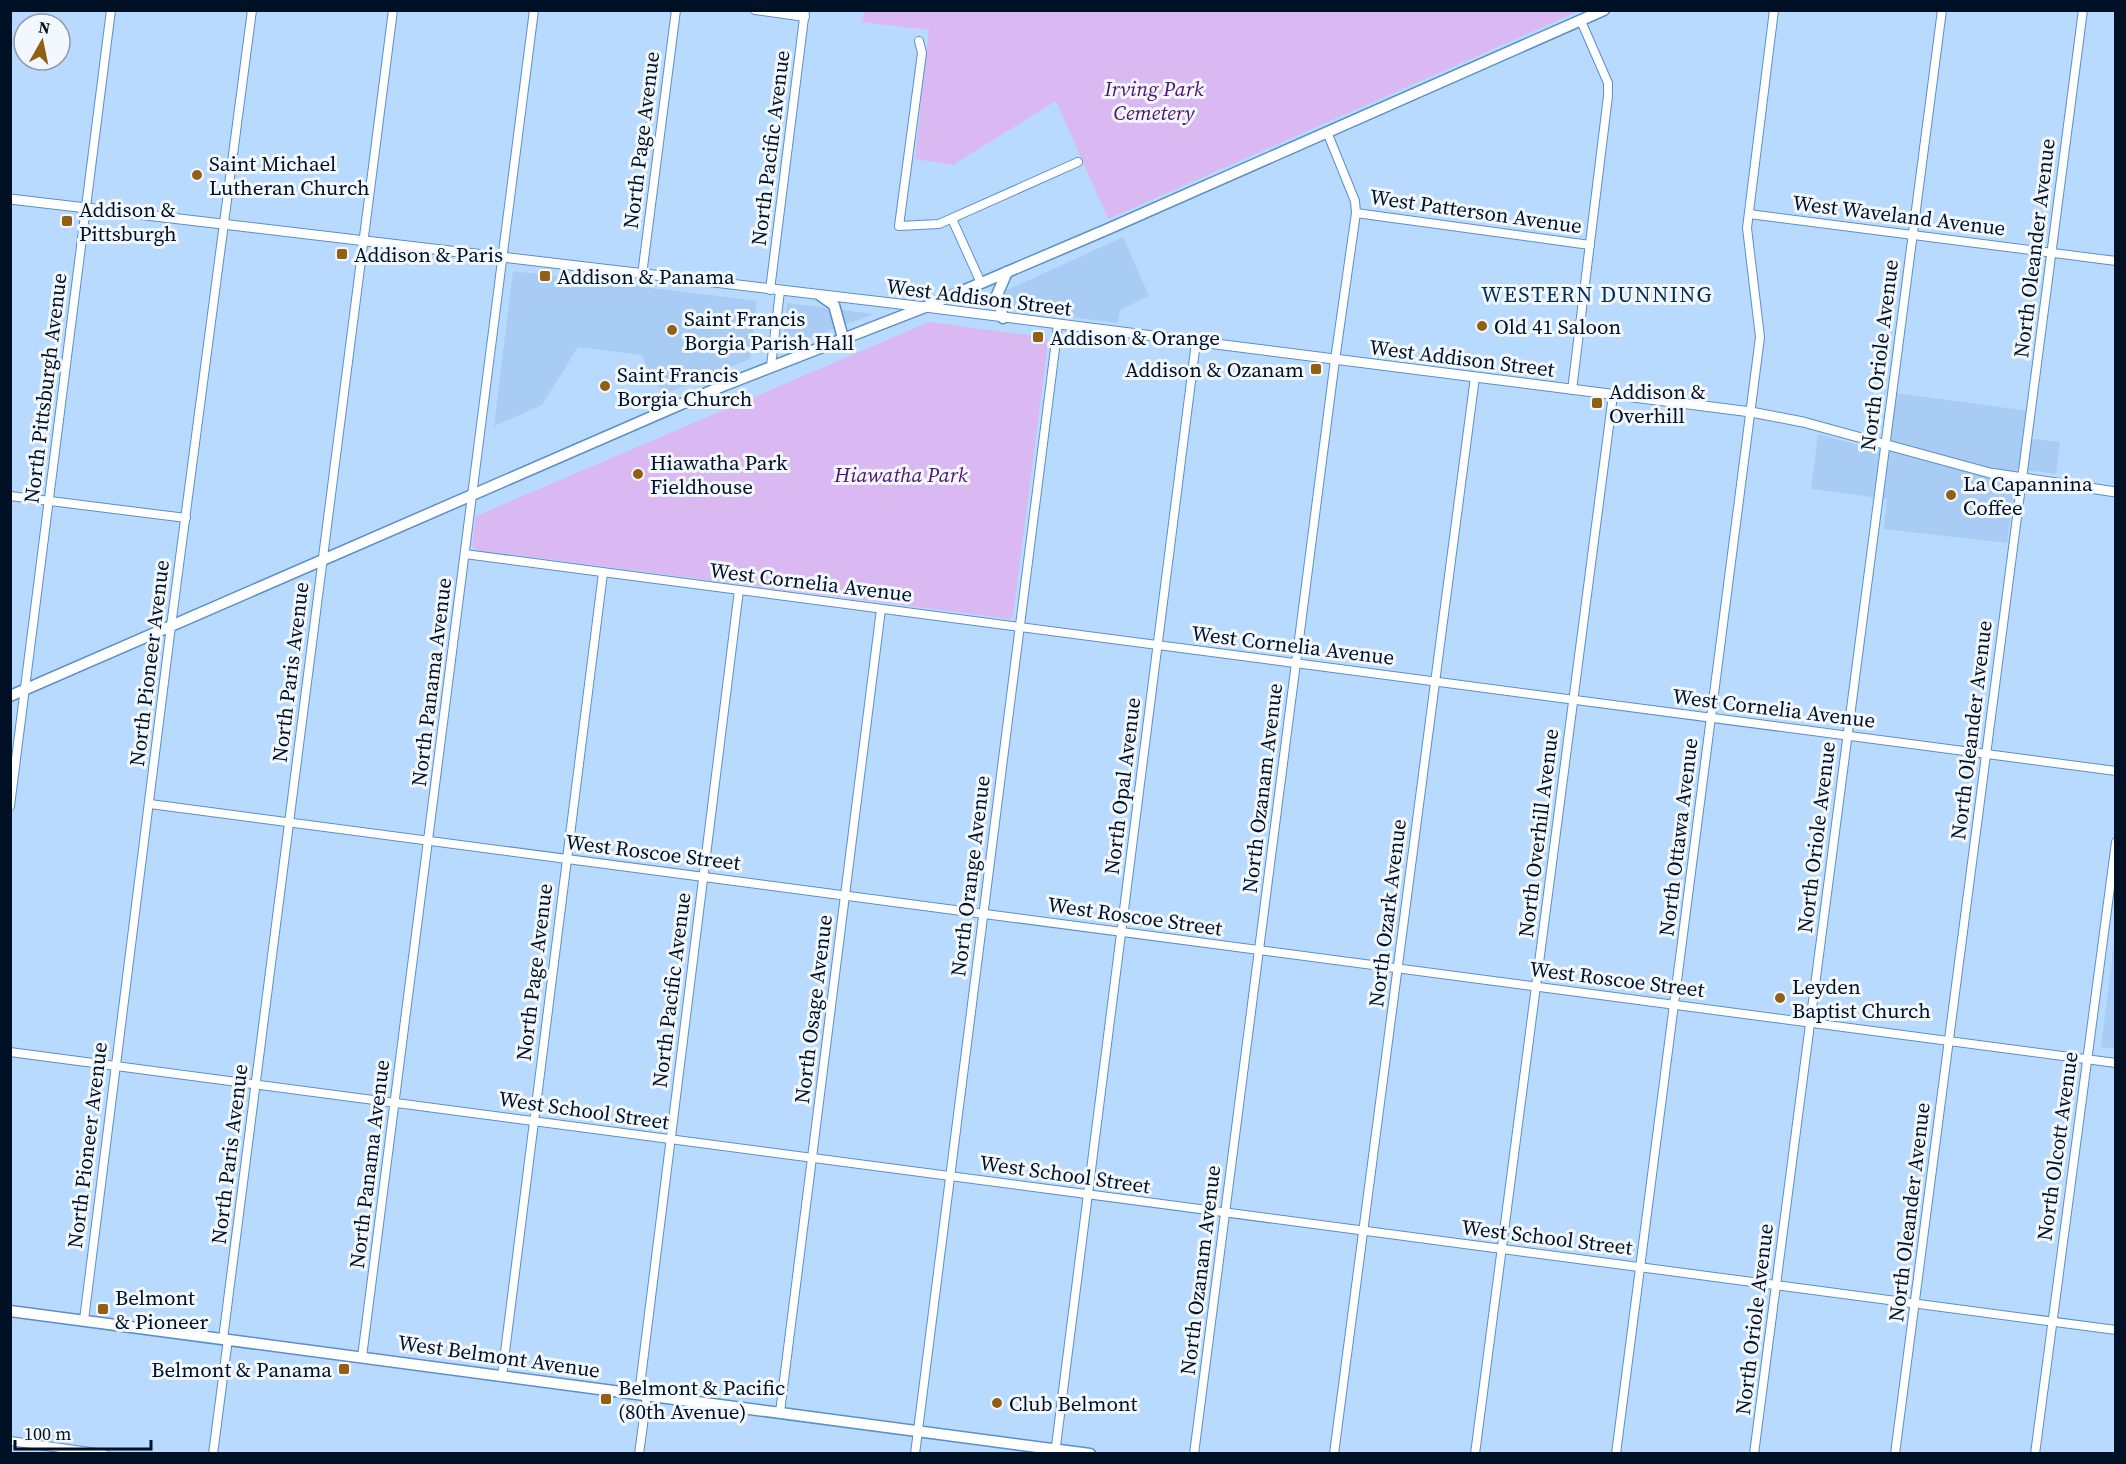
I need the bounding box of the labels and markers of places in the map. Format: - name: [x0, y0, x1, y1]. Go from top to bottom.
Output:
- place label: Saint Michael Lutheran Church: [209, 149, 370, 202]
- marker: Saint Michael Lutheran Church: [190, 168, 204, 182]
- place label: Addison & Pittsburgh: [79, 195, 177, 248]
- marker: Addison & Pittsburgh: [60, 214, 74, 228]
- place label: Addison & Paris: [354, 240, 503, 269]
- marker: Addison & Paris: [335, 247, 349, 261]
- place label: Addison & Panama: [557, 262, 735, 291]
- marker: Addison & Panama: [538, 269, 552, 283]
- place label: Saint Francis Borgia Parish Hall: [684, 304, 854, 357]
- place label: Old 41 Saloon: [1494, 312, 1622, 341]
- marker: Old 41 Saloon: [1475, 319, 1489, 333]
- marker: Saint Francis Borgia Parish Hall: [665, 323, 679, 337]
- place label: Addison & Orange: [1050, 323, 1220, 352]
- marker: Addison & Orange: [1031, 330, 1045, 344]
- place label: Addison & Ozanam: [1125, 355, 1304, 384]
- place label: Saint Francis Borgia Church: [617, 360, 752, 413]
- marker: Addison & Ozanam: [1309, 362, 1323, 376]
- place label: Addison & Overhill: [1609, 377, 1706, 430]
- marker: Saint Francis Borgia Church: [598, 379, 612, 393]
- marker: Addison & Overhill: [1590, 396, 1604, 410]
- place label: Hiawatha Park Fieldhouse: [650, 448, 788, 501]
- marker: Hiawatha Park Fieldhouse: [631, 467, 645, 481]
- place label: La Capannina Coffee: [1963, 469, 2093, 522]
- marker: La Capannina Coffee: [1944, 488, 1958, 502]
- place label: Leyden Baptist Church: [1792, 972, 1931, 1025]
- marker: Leyden Baptist Church: [1773, 991, 1787, 1005]
- place label: Belmont & Pioneer: [115, 1283, 209, 1336]
- marker: Belmont & Pioneer: [96, 1302, 110, 1316]
- place label: Belmont & Panama: [151, 1355, 332, 1384]
- marker: Belmont & Panama: [337, 1362, 351, 1376]
- place label: Belmont & Pacific (80th Avenue): [618, 1373, 785, 1426]
- place label: Club Belmont: [1009, 1389, 1138, 1418]
- marker: Belmont & Pacific (80th Avenue): [599, 1392, 613, 1406]
- marker: Club Belmont: [990, 1396, 1004, 1410]

